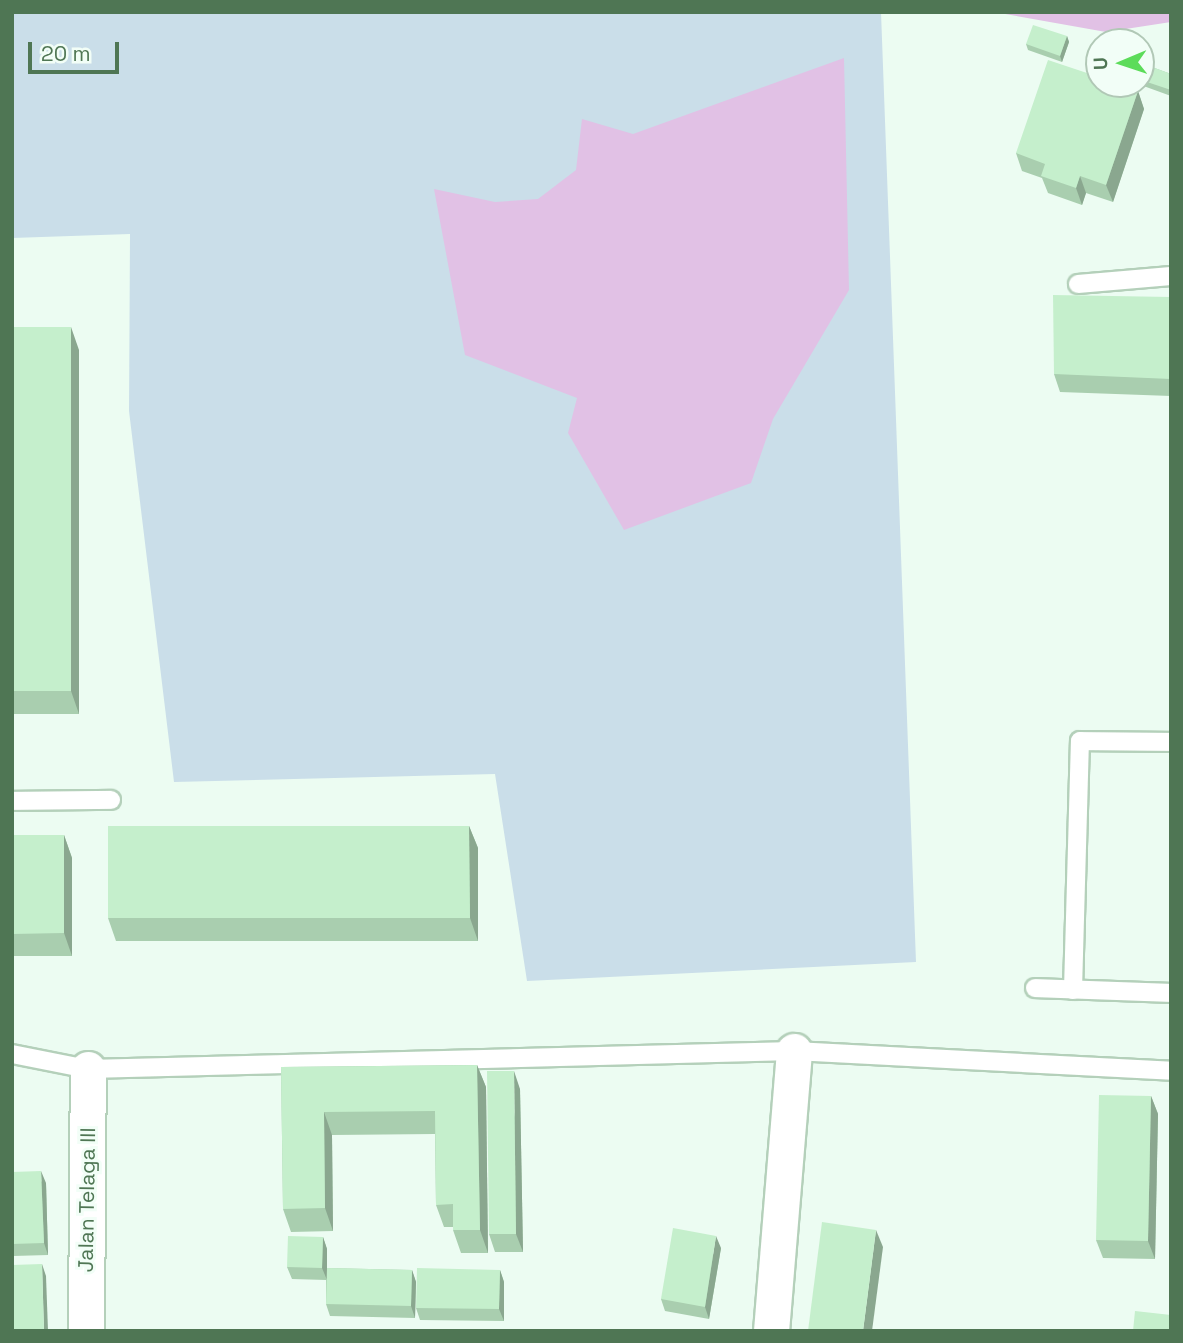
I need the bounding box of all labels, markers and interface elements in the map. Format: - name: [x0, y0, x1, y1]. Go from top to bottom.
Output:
- scale bar: [32, 28, 122, 72]
- north arrow: [1085, 28, 1155, 98]
- text: 20 m: [41, 40, 91, 67]
- text: U: [1088, 57, 1113, 71]
- street label: Jalan Telaga III: [73, 1127, 101, 1273]

